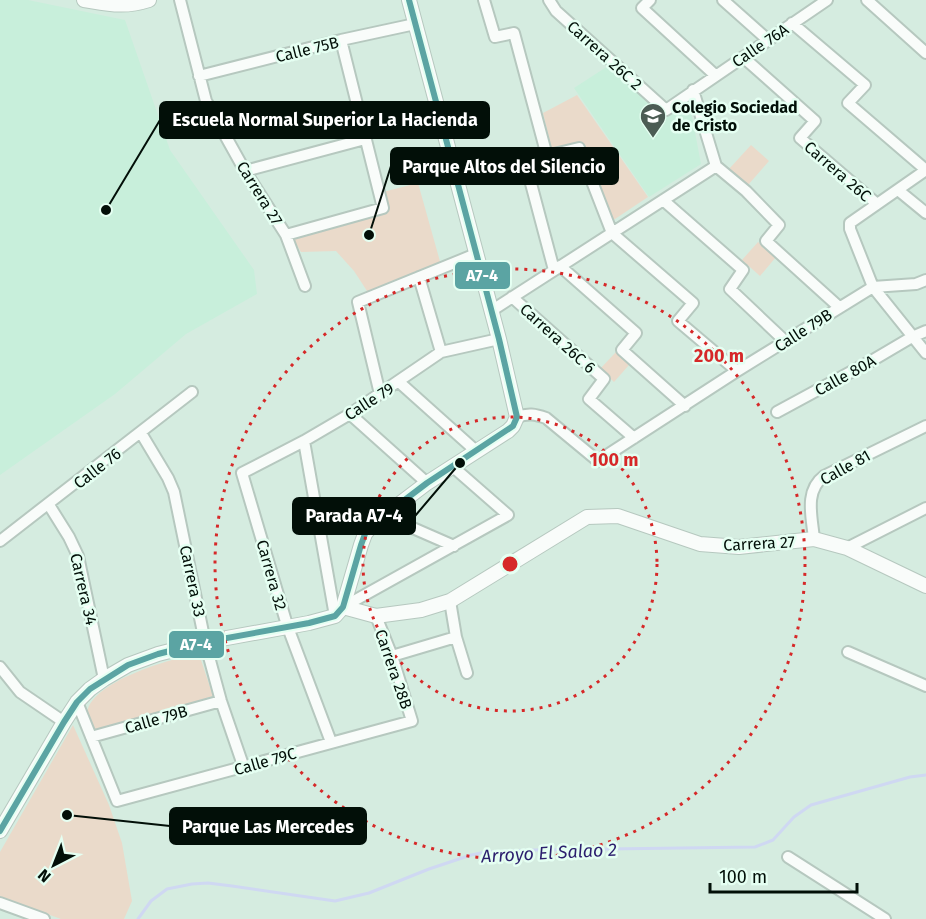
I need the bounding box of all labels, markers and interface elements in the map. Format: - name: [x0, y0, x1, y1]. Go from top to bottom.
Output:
- street label: Carrera 26C 2: [563, 17, 646, 94]
- street label: Calle 76A: [728, 19, 793, 71]
- street label: Calle 75B: [274, 32, 341, 66]
- place label: Colegio Sociedad de Cristo: [672, 98, 798, 135]
- school or university icon: Colegio Sociedad de Cristo: [638, 101, 668, 139]
- callout: Escuela Normal Superior La Hacienda: [160, 102, 489, 138]
- text: Escuela Normal Superior La Hacienda: [172, 109, 478, 131]
- street label: Carrera 26C: [800, 137, 875, 205]
- callout: Parque Altos del Silencio: [391, 148, 618, 184]
- text: Parque Altos del Silencio: [402, 156, 606, 178]
- street label: Carrera 27: [233, 158, 287, 229]
- line badge: A7-4: [454, 261, 511, 290]
- text: A7-4: [465, 266, 498, 285]
- street label: Carrera 26C 6: [516, 300, 599, 377]
- street label: Calle 79B: [771, 305, 836, 356]
- text: 200 m: [694, 345, 744, 367]
- street label: Calle 80A: [812, 351, 880, 400]
- street label: Calle 79: [341, 379, 397, 424]
- street label: Calle 76: [70, 444, 125, 493]
- street label: Calle 81: [817, 446, 874, 489]
- text: 100 m: [590, 449, 638, 471]
- callout: Parada A7-4: [293, 498, 415, 534]
- text: Parada A7-4: [305, 505, 403, 527]
- street label: Carrera 27: [723, 532, 795, 555]
- street label: Carrera 32: [252, 538, 291, 613]
- street label: Carrera 33: [176, 544, 209, 619]
- street label: Carrera 34: [66, 551, 101, 627]
- centre of rings: [500, 554, 520, 574]
- street label: Carrera 28B: [371, 627, 416, 712]
- line badge: A7-4: [168, 630, 225, 659]
- text: A7-4: [179, 635, 212, 654]
- street label: Calle 79B: [122, 701, 190, 738]
- street label: Calle 79C: [232, 744, 298, 779]
- callout: Parque Las Mercedes: [170, 808, 366, 844]
- text: Parque Las Mercedes: [182, 816, 354, 838]
- north arrow: [24, 835, 84, 895]
- water label: Arroyo El Salao 2: [480, 838, 618, 868]
- scale bar: [710, 856, 857, 894]
- text: N: [34, 865, 55, 886]
- text: 100 m: [719, 866, 767, 888]

